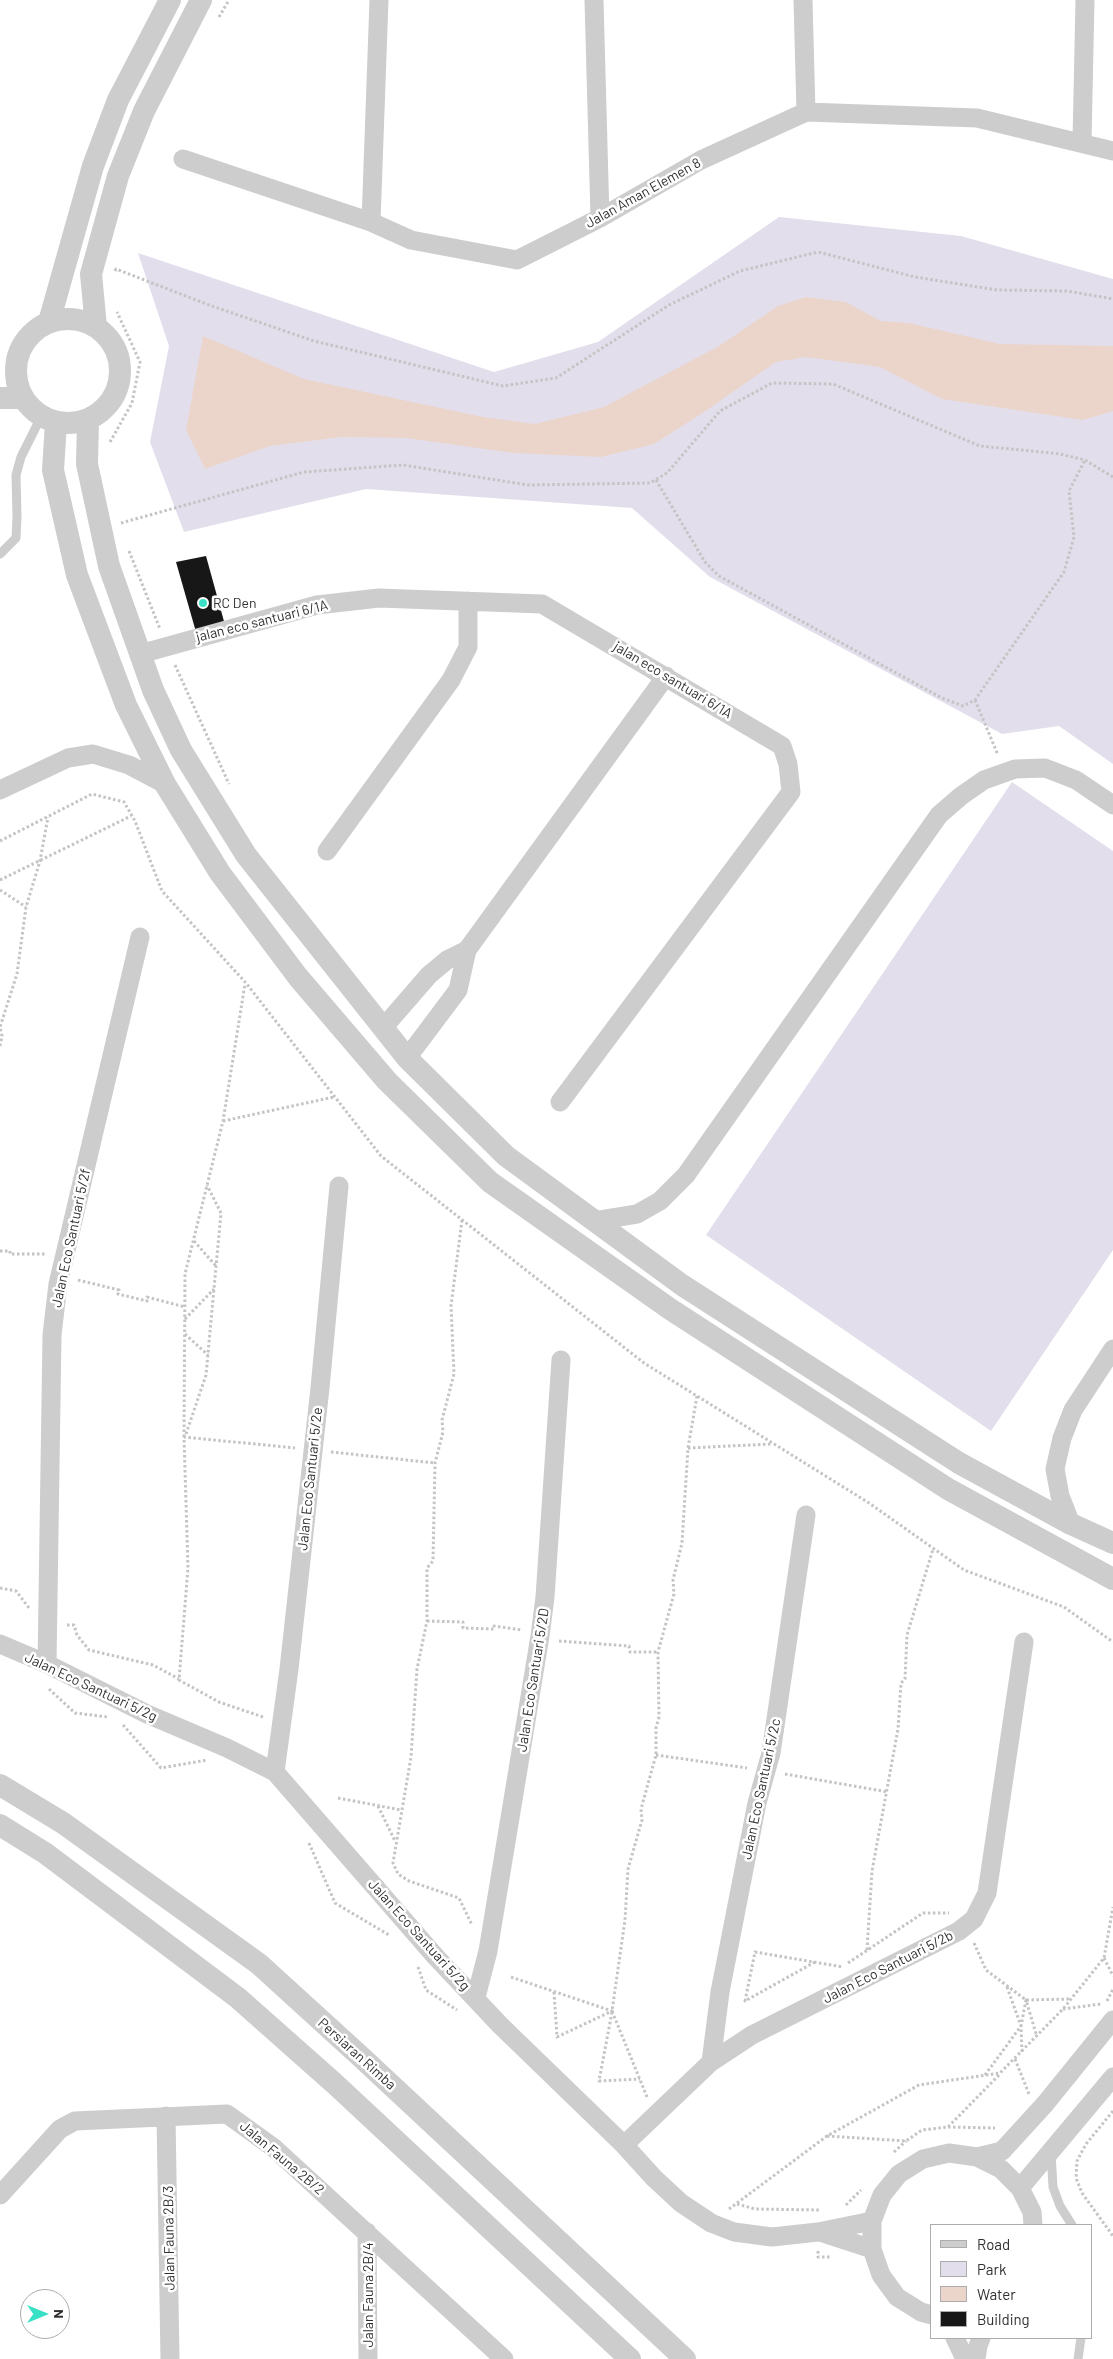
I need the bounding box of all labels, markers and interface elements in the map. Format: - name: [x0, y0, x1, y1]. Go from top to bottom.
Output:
- street label: Jalan Aman Elemen 8: [582, 154, 704, 232]
- place label: RC Den: [213, 595, 257, 611]
- street label: jalan eco santuari 6/1A: [194, 596, 330, 646]
- marker: RC Den: [197, 597, 209, 609]
- street label: jalan eco santuari 6/1A: [611, 638, 735, 722]
- street label: Jalan Eco Santuari 5/2f: [48, 1167, 94, 1309]
- street label: Jalan Eco Santuari 5/2e: [294, 1407, 326, 1551]
- street label: Jalan Eco Santuari 5/2D: [513, 1607, 553, 1753]
- street label: Jalan Eco Santuari 5/2g: [22, 1649, 160, 1725]
- street label: Jalan Eco Santuari 5/2c: [738, 1717, 784, 1861]
- street label: Jalan Eco Santuari 5/2g: [365, 1876, 473, 1994]
- street label: Jalan Eco Santuari 5/2b: [820, 1927, 956, 2007]
- street label: Persiaran Rimba: [315, 2015, 399, 2093]
- street label: Jalan Fauna 2B/2: [236, 2118, 328, 2198]
- street label: Jalan Fauna 2B/3: [160, 2186, 178, 2290]
- legend: [930, 2224, 1093, 2339]
- text: Road: [977, 2235, 1010, 2253]
- street label: Jalan Fauna 2B/4: [360, 2242, 376, 2348]
- text: Park: [977, 2260, 1006, 2278]
- text: Water: [977, 2285, 1016, 2303]
- north arrow: [20, 2289, 70, 2339]
- text: N: [51, 2309, 68, 2319]
- text: Building: [977, 2310, 1030, 2328]

